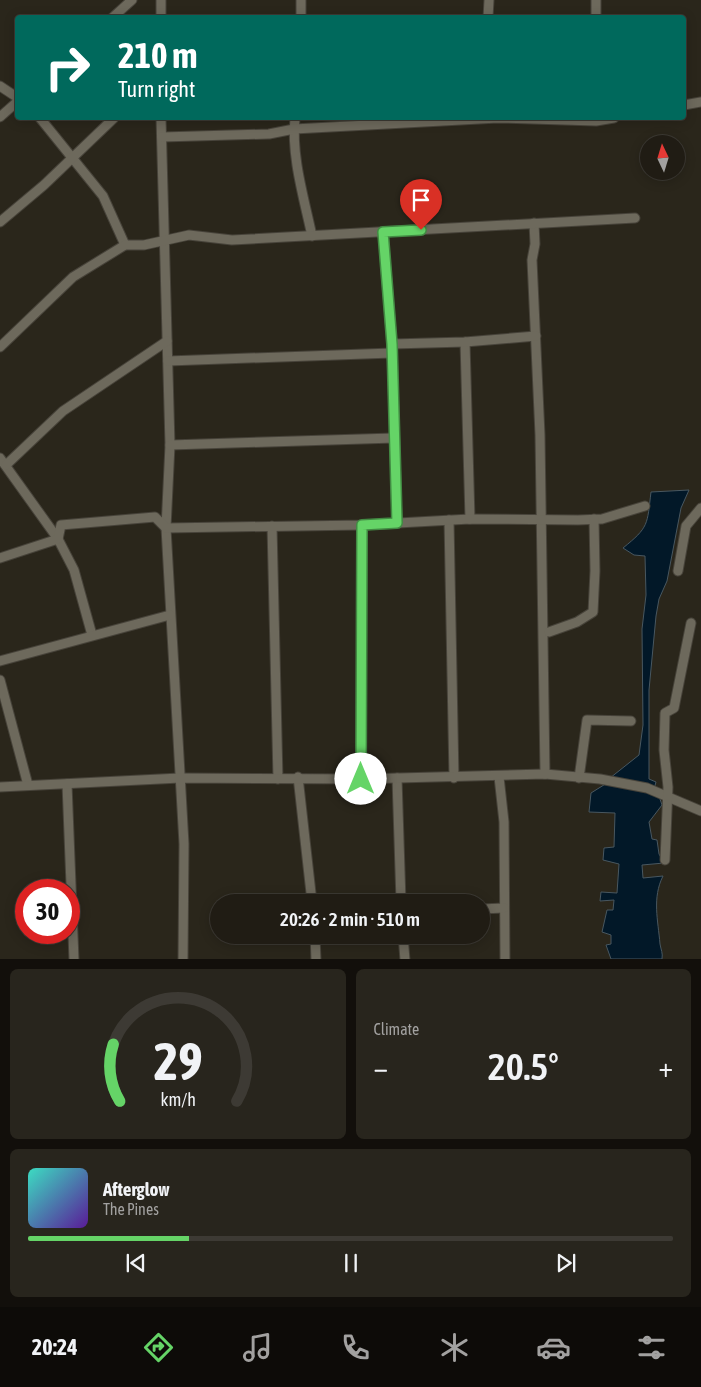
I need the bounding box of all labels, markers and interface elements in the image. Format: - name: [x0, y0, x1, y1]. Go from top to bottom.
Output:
- icon: right: [35, 35, 100, 100]
- text: 210 m: [118, 35, 197, 75]
- text: Turn right: [118, 76, 195, 102]
- north arrow: [640, 135, 685, 180]
- map controls: [640, 135, 685, 180]
- pin: [400, 179, 442, 230]
- icon: arrive: [407, 186, 435, 214]
- position arrow: [334, 752, 386, 804]
- speed limit sign: 30: [15, 879, 80, 944]
- text: 20:26 · 2 min · 510 m: [280, 908, 420, 930]
- text: Climate: [374, 1020, 419, 1038]
- text: 29: [153, 1031, 202, 1091]
- text: 20.5°: [488, 1045, 559, 1088]
- text: −: [374, 1051, 388, 1083]
- text: +: [658, 1051, 673, 1083]
- text: km/h: [160, 1089, 195, 1110]
- text: Afterglow: [103, 1178, 170, 1200]
- text: The Pines: [103, 1200, 159, 1218]
- icon: previous: [122, 1249, 150, 1277]
- icon: pause: [337, 1249, 365, 1277]
- icon: next: [552, 1249, 580, 1277]
- icon: directions: [141, 1330, 176, 1365]
- icon: music: [240, 1330, 275, 1365]
- icon: phone: [338, 1330, 373, 1365]
- icon: climate: [437, 1330, 472, 1365]
- icon: car: [536, 1330, 571, 1365]
- icon: filters: [634, 1330, 669, 1365]
- text: 20:24: [32, 1334, 78, 1360]

